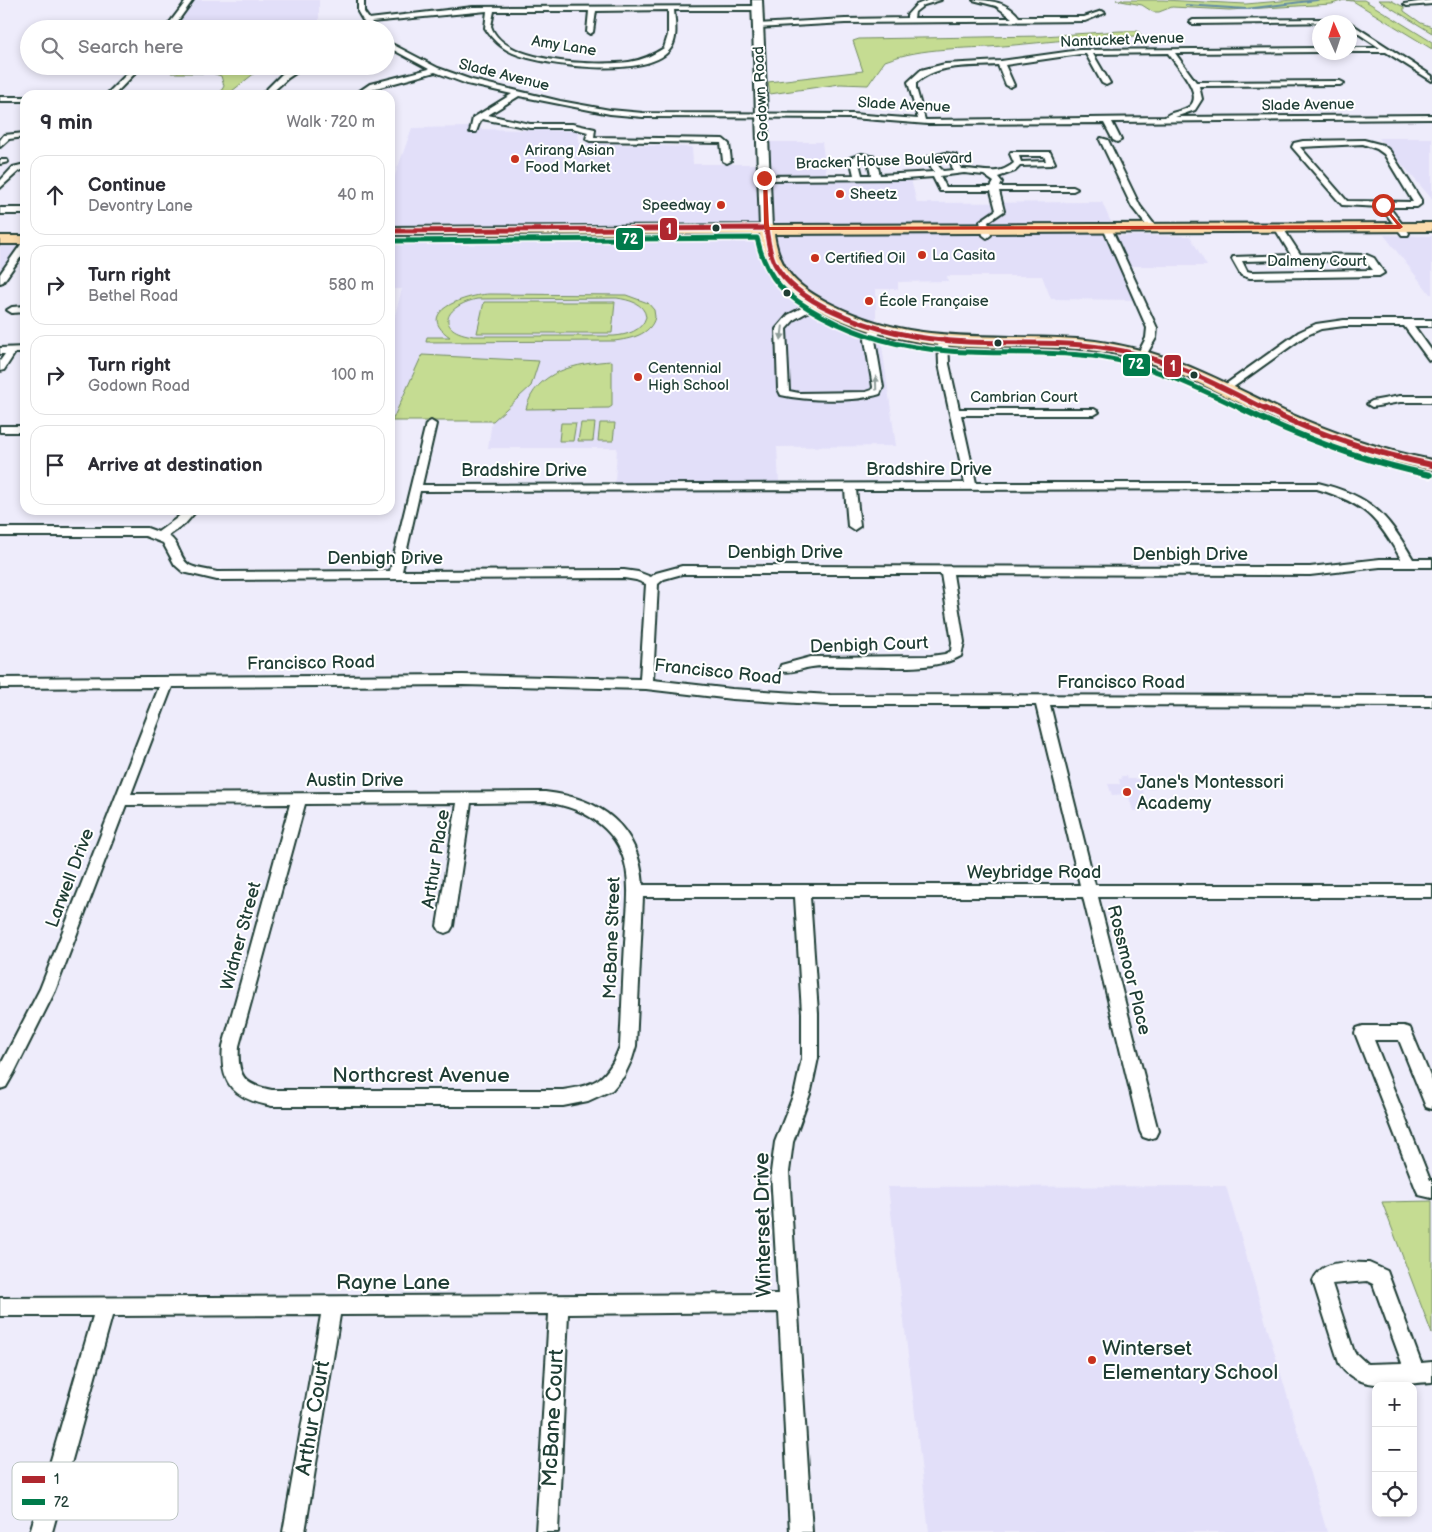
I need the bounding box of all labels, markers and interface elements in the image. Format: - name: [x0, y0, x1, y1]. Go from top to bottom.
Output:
- north arrow: [1312, 15, 1357, 60]
- search box: [20, 20, 395, 75]
- street label: Nantucket Avenue: [1060, 28, 1184, 52]
- street label: Amy Lane: [530, 31, 598, 61]
- icon: search: [38, 34, 66, 62]
- text: Search here: [78, 36, 183, 59]
- street label: Godown Road: [749, 46, 773, 142]
- street label: Slade Avenue: [457, 55, 551, 95]
- street label: Slade Avenue: [857, 93, 951, 117]
- street label: Slade Avenue: [1261, 95, 1355, 115]
- text: 9 min: [40, 110, 93, 135]
- text: Walk · 720 m: [287, 113, 375, 132]
- place label: Arirang Asian Food Market: [525, 141, 614, 177]
- street label: Bracken House Boulevard: [795, 148, 973, 174]
- marker: Arirang Asian Food Market: [509, 153, 521, 165]
- route end: [753, 167, 776, 190]
- text: Continue: [88, 174, 166, 197]
- icon: ahead: [41, 181, 69, 209]
- place label: Sheetz: [850, 185, 898, 204]
- text: 40 m: [337, 186, 374, 205]
- marker: Sheetz: [834, 188, 846, 200]
- route start: [1372, 194, 1395, 217]
- place label: Speedway: [642, 196, 711, 215]
- text: Devontry Lane: [88, 197, 193, 216]
- marker: Speedway: [715, 199, 727, 211]
- line badge: 1: [659, 217, 678, 241]
- text: 1: [666, 221, 672, 238]
- unlabelled marker: [711, 223, 721, 233]
- line badge: 72: [615, 227, 644, 251]
- text: 72: [622, 231, 639, 248]
- place label: La Casita: [932, 246, 995, 265]
- place label: Certified Oil: [825, 249, 905, 268]
- marker: La Casita: [916, 249, 928, 261]
- marker: Certified Oil: [809, 252, 821, 264]
- street label: Dalmeny Court: [1267, 252, 1367, 271]
- text: Turn right: [88, 264, 171, 287]
- icon: right: [41, 271, 69, 299]
- text: 580 m: [329, 276, 374, 295]
- text: Bethel Road: [88, 287, 178, 306]
- unlabelled marker: [782, 288, 792, 298]
- place label: École Française: [879, 292, 989, 311]
- marker: École Française: [863, 295, 875, 307]
- one-way arrow: [778, 325, 786, 341]
- unlabelled marker: [993, 338, 1003, 348]
- line badge: 72: [1122, 353, 1151, 377]
- text: Turn right: [88, 354, 171, 377]
- line badge: 1: [1163, 354, 1182, 378]
- text: 72: [1128, 356, 1145, 373]
- text: 1: [1170, 358, 1176, 375]
- place label: Centennial High School: [648, 359, 729, 395]
- icon: right: [41, 361, 69, 389]
- text: 100 m: [331, 366, 374, 385]
- unlabelled marker: [1189, 370, 1199, 380]
- marker: Centennial High School: [632, 371, 644, 383]
- one-way arrow: [872, 374, 880, 390]
- text: Godown Road: [88, 377, 190, 396]
- street label: Cambrian Court: [970, 388, 1078, 407]
- icon: arrive: [41, 451, 69, 479]
- text: Arrive at destination: [88, 454, 263, 477]
- street label: Bradshire Drive: [866, 459, 992, 480]
- street label: Bradshire Drive: [461, 460, 587, 481]
- street label: Denbigh Drive: [727, 542, 843, 563]
- street label: Denbigh Drive: [1132, 544, 1248, 565]
- street label: Denbigh Drive: [327, 548, 443, 569]
- street label: Denbigh Court: [809, 632, 929, 658]
- street label: Francisco Road: [247, 651, 375, 675]
- street label: Francisco Road: [653, 655, 783, 689]
- street label: Francisco Road: [1057, 672, 1185, 693]
- street label: Austin Drive: [307, 770, 404, 791]
- place label: Jane's Montessori Academy: [1137, 772, 1284, 814]
- marker: Jane's Montessori Academy: [1121, 786, 1133, 798]
- street label: Arthur Place: [418, 808, 454, 910]
- street label: Larwell Drive: [42, 825, 99, 930]
- street label: Weybridge Road: [967, 862, 1101, 883]
- street label: McBane Street: [599, 876, 625, 1000]
- street label: Widner Street: [216, 879, 266, 992]
- street label: Rossmoor Place: [1103, 903, 1155, 1037]
- street label: Northcrest Avenue: [332, 1063, 510, 1088]
- street label: Winterset Drive: [749, 1152, 777, 1298]
- street label: Rayne Lane: [336, 1270, 450, 1295]
- place label: Winterset Elementary School: [1102, 1336, 1278, 1385]
- street label: McBane Court: [537, 1348, 569, 1488]
- marker: Winterset Elementary School: [1086, 1354, 1098, 1366]
- street label: Arthur Court: [291, 1358, 335, 1477]
- map controls: [1372, 1382, 1417, 1517]
- button: +: [1372, 1382, 1417, 1427]
- button: −: [1372, 1427, 1417, 1472]
- legend: [12, 1462, 178, 1520]
- text: 1: [54, 1471, 59, 1488]
- button: locate: [1372, 1472, 1417, 1517]
- text: 72: [54, 1494, 70, 1511]

